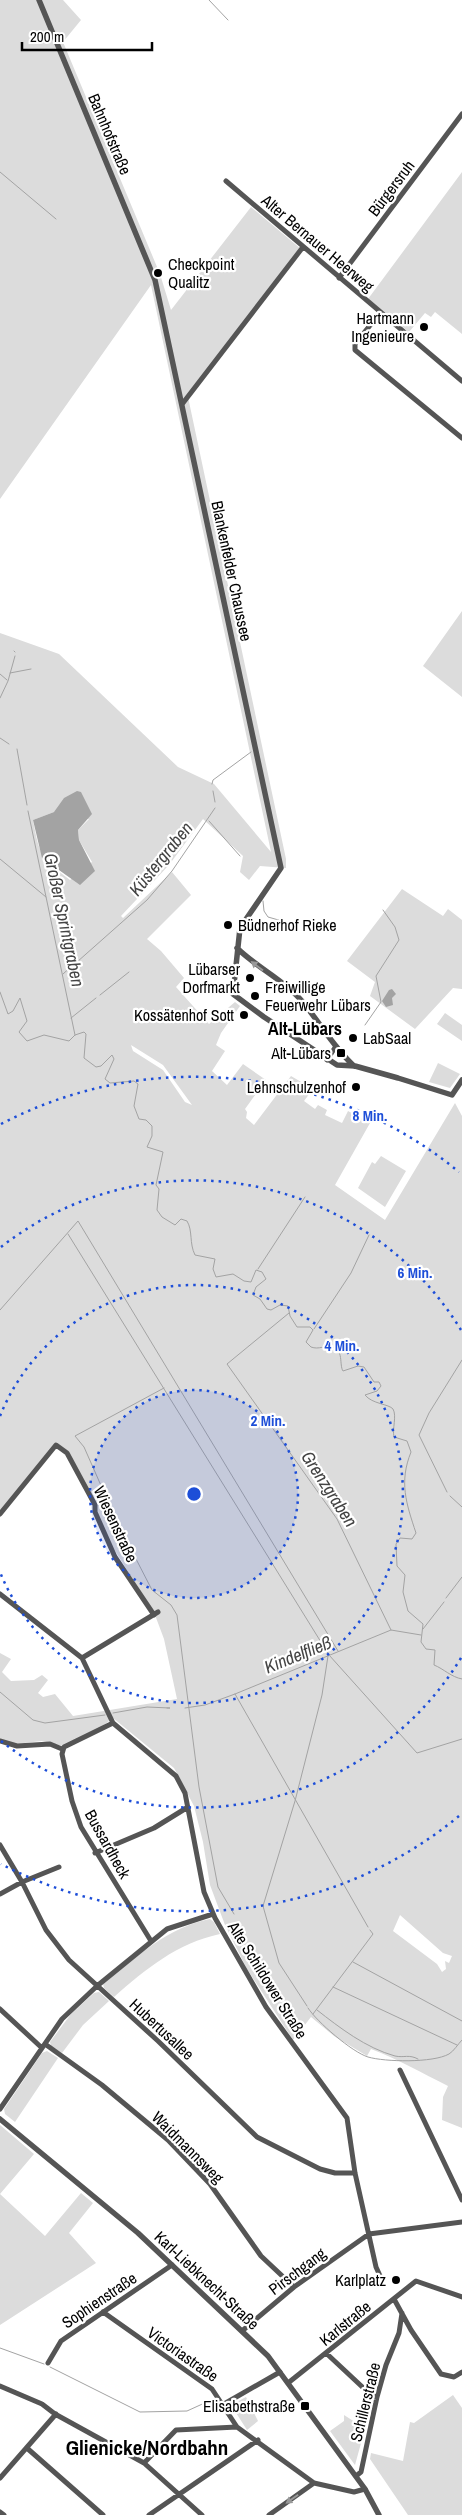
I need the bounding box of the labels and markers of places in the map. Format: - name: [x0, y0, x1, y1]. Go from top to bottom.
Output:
- place label: Checkpoint Qualitz: [168, 253, 235, 293]
- marker: Checkpoint Qualitz: [152, 267, 164, 279]
- place label: Hartmann Ingenieure: [351, 307, 414, 347]
- marker: Hartmann Ingenieure: [418, 321, 430, 333]
- place label: Büdnerhof Rieke: [238, 914, 336, 936]
- marker: Büdnerhof Rieke: [222, 919, 234, 931]
- place label: Lübarser Dorfmarkt: [182, 958, 241, 998]
- marker: Lübarser Dorfmarkt: [244, 972, 256, 984]
- place label: Freiwillige Feuerwehr Lübars: [265, 976, 371, 1016]
- marker: Freiwillige Feuerwehr Lübars: [249, 990, 261, 1002]
- place label: Kossätenhof Sott: [134, 1004, 234, 1026]
- marker: Kossätenhof Sott: [238, 1009, 250, 1021]
- place label: LabSaal: [363, 1027, 411, 1049]
- marker: LabSaal: [347, 1032, 359, 1044]
- place label: Alt-Lübars: [270, 1042, 331, 1064]
- marker: Alt-Lübars: [335, 1047, 347, 1059]
- place label: Lehnschulzenhof: [247, 1076, 346, 1098]
- marker: Lehnschulzenhof: [350, 1081, 362, 1093]
- centre of rings: [185, 1485, 203, 1503]
- place label: Karlplatz: [335, 2269, 386, 2291]
- marker: Karlplatz: [390, 2274, 402, 2286]
- place label: Elisabethstraße: [203, 2395, 295, 2417]
- marker: Elisabethstraße: [299, 2400, 311, 2412]

